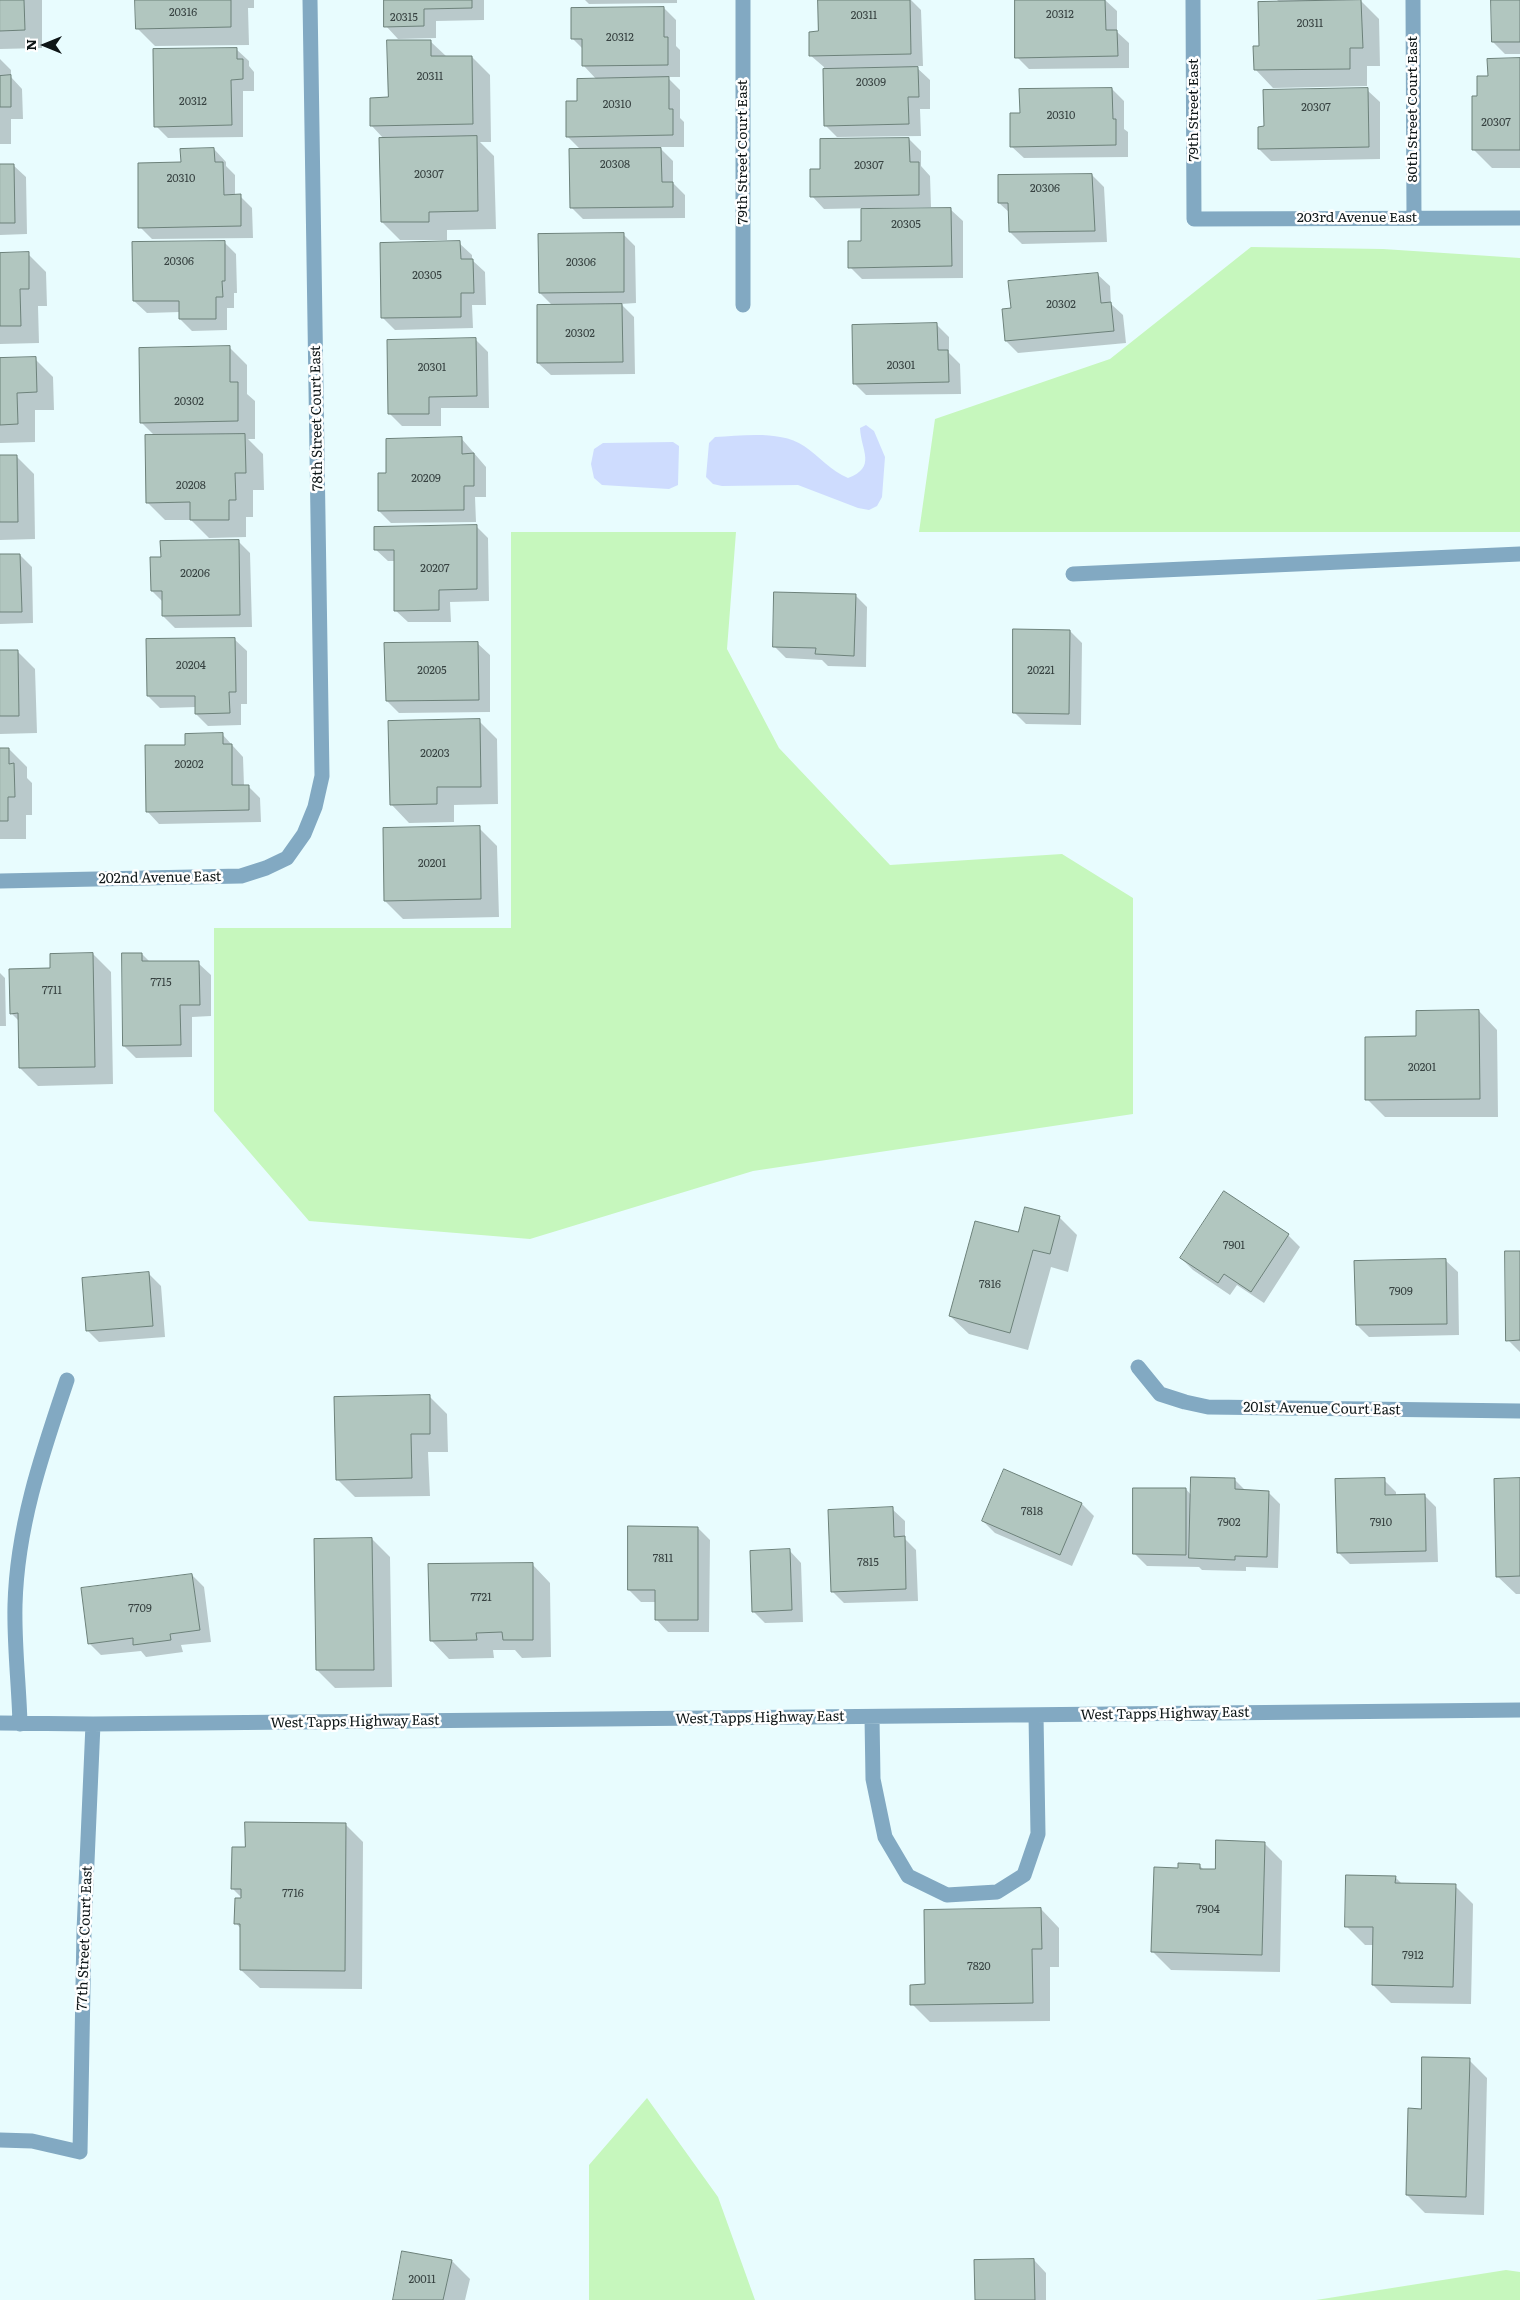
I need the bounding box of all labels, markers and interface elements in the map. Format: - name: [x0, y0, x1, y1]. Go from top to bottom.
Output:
- house number: 20316: [169, 6, 197, 20]
- house number: 20312: [1046, 8, 1074, 22]
- house number: 20311: [851, 9, 877, 23]
- house number: 20315: [390, 11, 418, 25]
- house number: 20311: [1297, 17, 1323, 31]
- north arrow: [20, 20, 70, 70]
- house number: 20312: [606, 31, 634, 45]
- street label: 80th Street Court East: [1405, 36, 1421, 182]
- text: N: [20, 39, 40, 51]
- street label: 79th Street East: [1186, 58, 1202, 162]
- house number: 20311: [417, 70, 443, 84]
- house number: 20309: [856, 76, 886, 90]
- street label: 79th Street Court East: [735, 79, 751, 225]
- house number: 20312: [179, 95, 207, 109]
- house number: 20310: [603, 98, 631, 112]
- house number: 20307: [1301, 101, 1331, 115]
- house number: 20310: [1047, 109, 1075, 123]
- house number: 20307: [1481, 116, 1511, 130]
- house number: 20308: [600, 158, 630, 172]
- house number: 20307: [854, 159, 884, 173]
- house number: 20307: [414, 168, 444, 182]
- house number: 20310: [167, 172, 195, 186]
- house number: 20306: [1030, 182, 1060, 196]
- street label: 203rd Avenue East: [1297, 210, 1417, 226]
- house number: 20305: [891, 218, 921, 232]
- house number: 20306: [164, 255, 194, 269]
- house number: 20306: [566, 256, 596, 270]
- house number: 20305: [412, 269, 442, 283]
- house number: 20302: [1046, 298, 1076, 312]
- house number: 20302: [565, 327, 595, 341]
- street label: 78th Street Court East: [307, 345, 327, 491]
- house number: 20301: [887, 359, 915, 373]
- house number: 20301: [418, 361, 446, 375]
- house number: 20302: [174, 395, 204, 409]
- house number: 20209: [411, 472, 441, 486]
- house number: 20208: [176, 479, 206, 493]
- house number: 20207: [420, 562, 450, 576]
- house number: 20206: [180, 567, 210, 581]
- house number: 20204: [176, 659, 206, 673]
- house number: 20205: [417, 664, 447, 678]
- house number: 20221: [1027, 664, 1055, 678]
- house number: 20203: [420, 747, 450, 761]
- house number: 20202: [174, 758, 204, 772]
- house number: 20201: [418, 857, 446, 871]
- street label: 202nd Avenue East: [98, 869, 222, 887]
- house number: 7715: [150, 976, 172, 990]
- house number: 7711: [42, 984, 62, 998]
- house number: 20201: [1408, 1061, 1436, 1075]
- house number: 7901: [1223, 1239, 1245, 1253]
- house number: 7816: [979, 1278, 1001, 1292]
- house number: 7909: [1389, 1285, 1413, 1299]
- street label: 201st Avenue Court East: [1243, 1399, 1401, 1419]
- house number: 7818: [1021, 1505, 1043, 1519]
- house number: 7902: [1217, 1516, 1241, 1530]
- house number: 7910: [1370, 1516, 1392, 1530]
- house number: 7811: [653, 1552, 673, 1566]
- house number: 7815: [857, 1556, 879, 1570]
- house number: 7721: [470, 1591, 492, 1605]
- house number: 7709: [128, 1602, 152, 1616]
- street label: West Tapps Highway East: [1080, 1704, 1250, 1724]
- street label: West Tapps Highway East: [675, 1708, 845, 1728]
- street label: West Tapps Highway East: [270, 1712, 440, 1732]
- street label: 77th Street Court East: [74, 1865, 96, 2011]
- house number: 7716: [282, 1887, 304, 1901]
- house number: 7904: [1196, 1903, 1220, 1917]
- house number: 7912: [1402, 1949, 1424, 1963]
- house number: 7820: [967, 1960, 991, 1974]
- house number: 20011: [408, 2273, 436, 2287]

